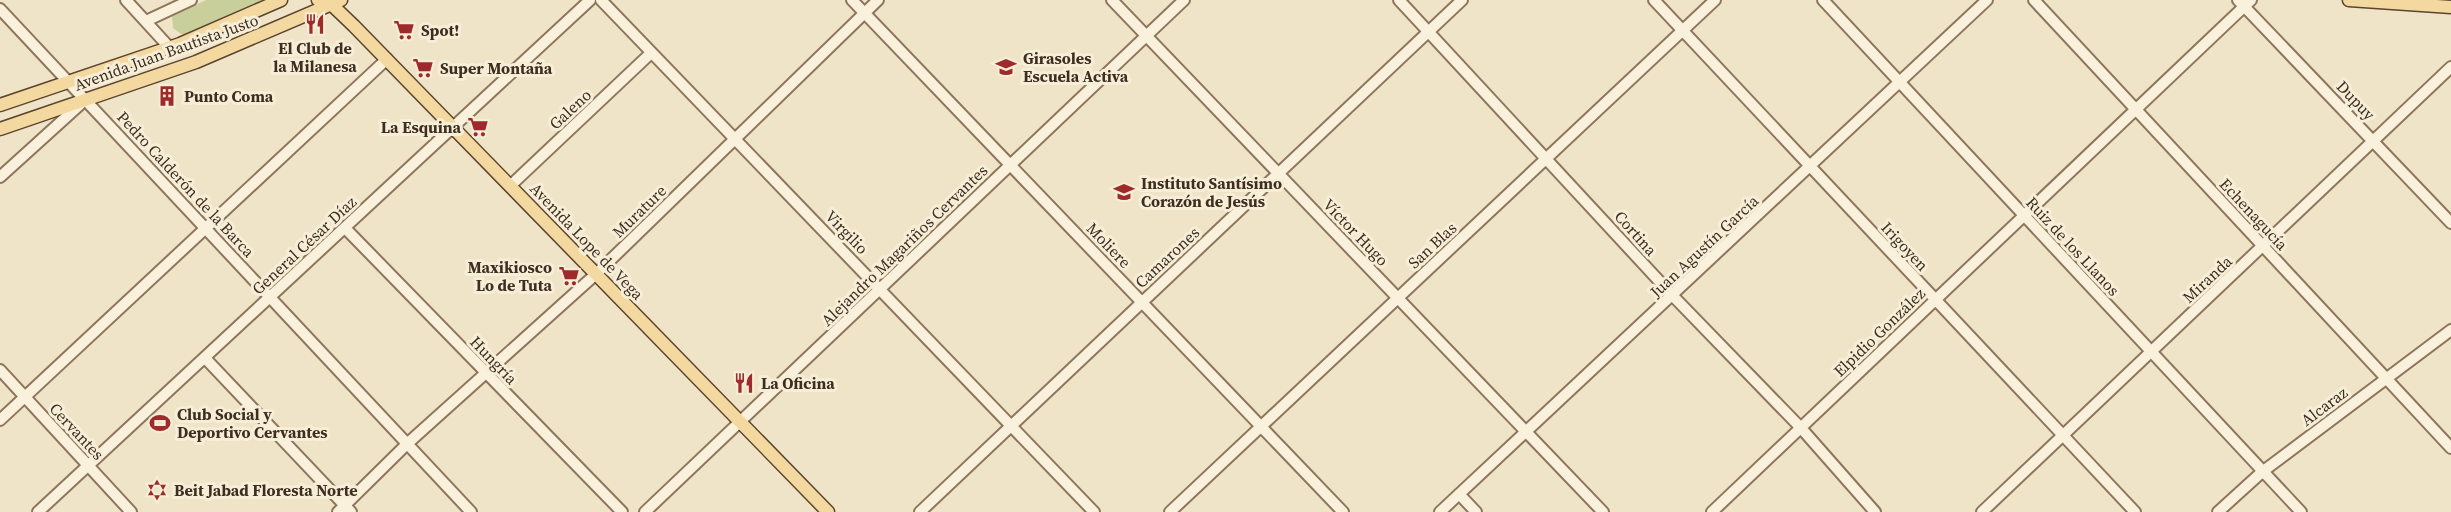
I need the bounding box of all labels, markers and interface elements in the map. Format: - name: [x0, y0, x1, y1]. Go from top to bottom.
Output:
- street label: Avenida Juan Bautista Justo: [71, 8, 261, 96]
- restaurant icon: El Club de la Milanesa: [303, 12, 327, 36]
- supermarket icon: Spot!: [392, 18, 416, 42]
- place label: Spot!: [421, 19, 460, 41]
- place label: El Club de la Milanesa: [273, 37, 357, 77]
- place label: Girasoles Escuela Activa: [1023, 47, 1129, 87]
- school or university icon: Girasoles Escuela Activa: [994, 55, 1018, 79]
- supermarket icon: Super Montaña: [411, 56, 435, 80]
- place label: Super Montaña: [440, 57, 553, 79]
- street label: Dupuy: [2332, 75, 2381, 125]
- building icon: Punto Coma: [155, 84, 179, 108]
- street label: Galeno: [544, 84, 596, 134]
- place label: Punto Coma: [184, 85, 274, 107]
- street label: Pedro Calderón de la Barca: [112, 106, 260, 263]
- supermarket icon: La Esquina: [466, 115, 490, 139]
- place label: La Esquina: [381, 116, 462, 138]
- street label: Alejandro Magariños Cervantes: [816, 159, 992, 331]
- place label: Instituto Santísimo Corazón de Jesús: [1141, 172, 1282, 212]
- street label: Echenagucía: [2215, 173, 2294, 255]
- street label: Avenida Lope de Vega: [525, 178, 649, 305]
- street label: Murature: [607, 180, 671, 242]
- school or university icon: Instituto Santísimo Corazón de Jesús: [1112, 180, 1136, 204]
- street label: Juan Agustín García: [1644, 189, 1764, 303]
- street label: General César Díaz: [247, 191, 361, 299]
- street label: Ruiz de los Llanos: [2021, 192, 2125, 300]
- street label: Víctor Hugo: [1318, 194, 1394, 271]
- street label: Virgilio: [821, 205, 873, 259]
- street label: Cortina: [1610, 206, 1663, 261]
- street label: San Blas: [1403, 217, 1461, 273]
- street label: Irigoyen: [1877, 217, 1934, 276]
- street label: Moliere: [1082, 218, 1136, 272]
- street label: Camarones: [1130, 221, 1204, 293]
- street label: Miranda: [2177, 250, 2237, 308]
- place label: Maxikiosco Lo de Tuta: [468, 256, 552, 296]
- supermarket icon: Maxikiosco Lo de Tuta: [557, 264, 581, 288]
- street label: Elpidio González: [1828, 283, 1930, 381]
- street label: Hungría: [466, 331, 523, 390]
- restaurant icon: La Oficina: [732, 371, 756, 395]
- place label: La Oficina: [761, 372, 835, 394]
- street label: Alcaraz: [2296, 381, 2352, 431]
- street label: Cervantes: [45, 398, 109, 465]
- place label: Club Social y Deportivo Cervantes: [177, 403, 328, 443]
- sports icon: Club Social y Deportivo Cervantes: [148, 411, 172, 435]
- synagogue icon: Beit Jabad Floresta Norte: [145, 478, 169, 502]
- place label: Beit Jabad Floresta Norte: [174, 479, 358, 501]

